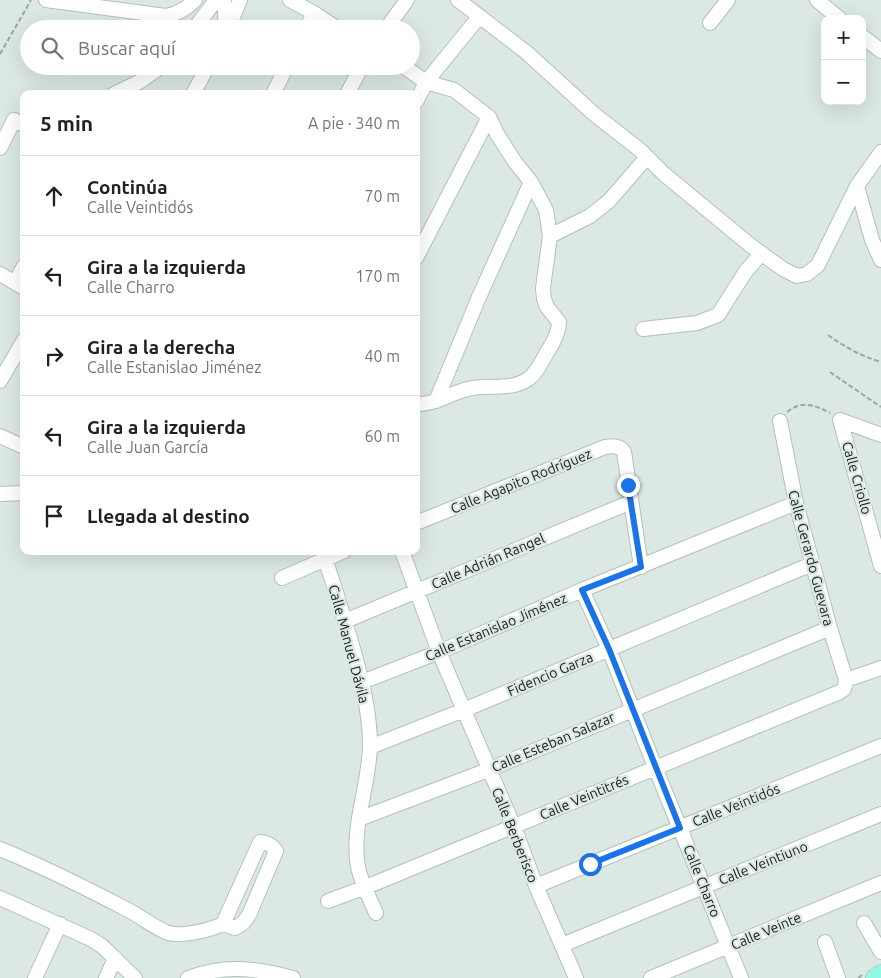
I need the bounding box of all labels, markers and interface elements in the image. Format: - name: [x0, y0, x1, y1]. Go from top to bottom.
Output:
- map controls: [821, 15, 866, 105]
- button: +: [821, 15, 866, 60]
- search box: [20, 20, 420, 75]
- icon: search: [38, 34, 66, 62]
- text: Buscar aquí: [78, 37, 176, 59]
- button: −: [821, 60, 866, 105]
- text: 5 min: [40, 111, 93, 135]
- text: A pie · 340 m: [308, 114, 400, 132]
- text: Continúa: [87, 176, 168, 198]
- icon: ahead: [40, 182, 68, 210]
- text: 70 m: [364, 187, 400, 205]
- text: Calle Veintidós: [87, 198, 193, 216]
- text: Gira a la izquierda: [87, 256, 246, 278]
- icon: left: [40, 262, 68, 290]
- text: 170 m: [355, 267, 400, 285]
- text: Calle Charro: [87, 278, 175, 296]
- text: Gira a la derecha: [87, 336, 235, 358]
- icon: right: [40, 342, 68, 370]
- text: 40 m: [364, 347, 400, 365]
- text: Calle Estanislao Jiménez: [87, 358, 262, 376]
- text: Gira a la izquierda: [87, 416, 246, 438]
- icon: left: [40, 422, 68, 450]
- text: 60 m: [364, 427, 400, 445]
- text: Calle Juan García: [87, 438, 208, 456]
- street label: Calle Criollo: [839, 440, 875, 516]
- street label: Calle Agapito Rodríguez: [448, 445, 594, 517]
- route end: [617, 474, 640, 497]
- street label: Calle Gerardo Guevara: [785, 488, 837, 628]
- icon: arrive: [40, 502, 68, 530]
- text: Llegada al destino: [87, 505, 250, 527]
- street label: Calle Adrián Rangel: [429, 530, 547, 592]
- street label: Calle Manuel Dávila: [325, 583, 373, 705]
- street label: Calle Estanislao Jiménez: [423, 590, 569, 664]
- street label: Fidencio Garza: [505, 649, 595, 699]
- street label: Calle Esteban Salazar: [489, 709, 618, 775]
- street label: Calle Veintitrés: [537, 771, 631, 823]
- street label: Calle Veintidós: [690, 780, 782, 830]
- street label: Calle Berberisco: [489, 785, 541, 885]
- street label: Calle Veintiuno: [716, 838, 810, 888]
- street label: Calle Charro: [680, 842, 724, 920]
- route start: [579, 853, 602, 876]
- street label: Calle Veinte: [728, 909, 804, 953]

